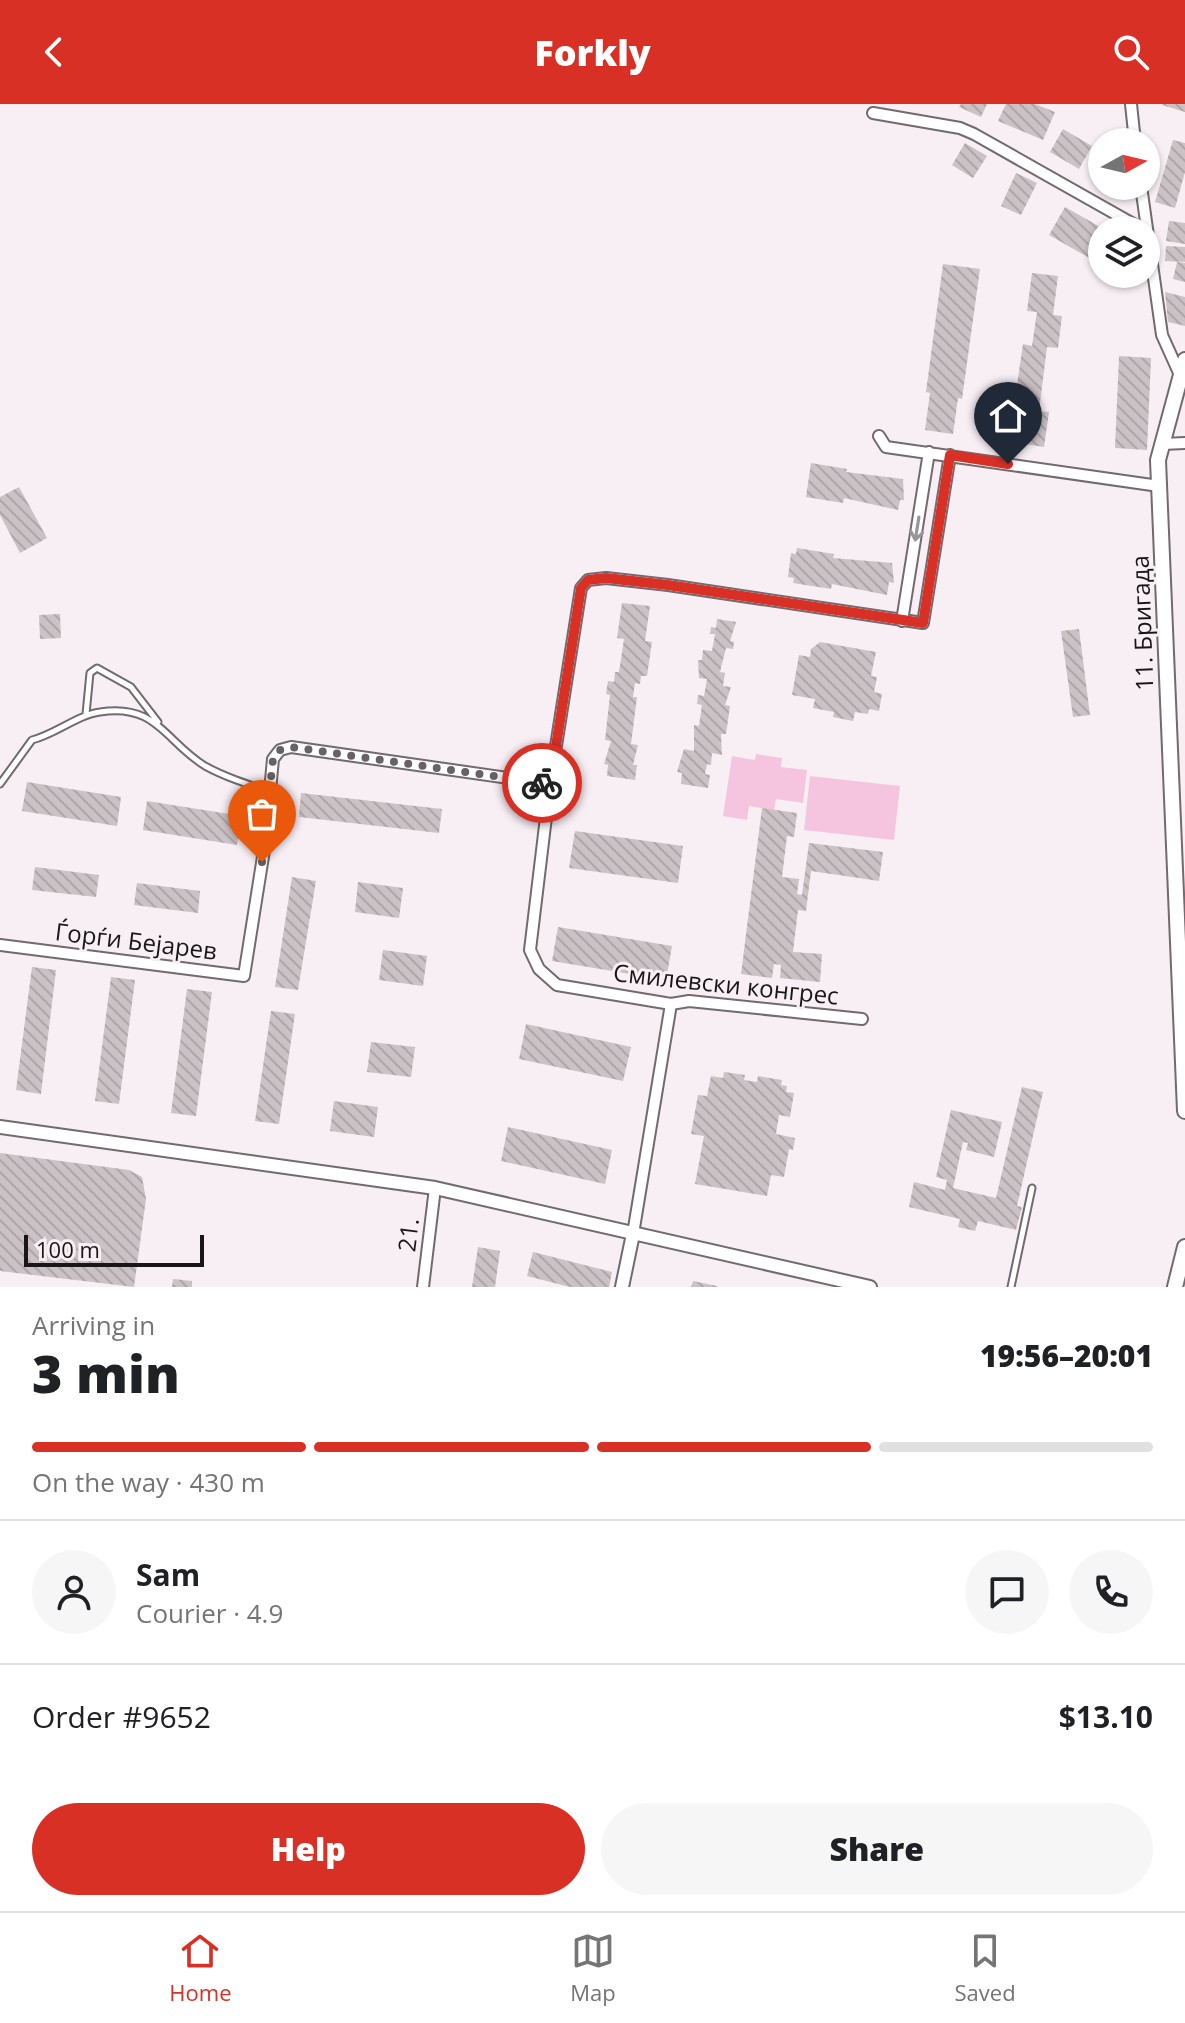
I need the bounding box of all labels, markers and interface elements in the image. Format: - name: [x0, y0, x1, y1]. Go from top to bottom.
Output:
- text: Forkly: [534, 28, 651, 77]
- icon: back: [32, 30, 76, 74]
- icon: search: [1109, 30, 1153, 74]
- north arrow: [1088, 128, 1160, 200]
- map controls: [1088, 128, 1160, 288]
- button: layers: [1088, 216, 1160, 288]
- pin: [974, 382, 1042, 464]
- icon: home: [986, 394, 1030, 438]
- one-way arrow: [909, 516, 924, 541]
- street label: 11. Бригада: [1123, 555, 1160, 691]
- courier: [502, 743, 582, 823]
- icon: bike: [520, 761, 564, 805]
- pin: [228, 780, 296, 862]
- icon: bag: [240, 792, 284, 836]
- street label: Ѓорѓи Бејарев: [53, 914, 219, 967]
- street label: Смилевски конгрес: [612, 955, 840, 1012]
- street label: 21.: [389, 1216, 426, 1254]
- scale bar: [24, 1231, 204, 1267]
- text: 100 m: [36, 1234, 100, 1264]
- text: Arriving in: [32, 1307, 155, 1343]
- text: 19:56–20:01: [980, 1335, 1153, 1376]
- text: 3 min: [32, 1337, 180, 1408]
- text: On the way · 430 m: [32, 1464, 265, 1500]
- button: person: [32, 1550, 116, 1634]
- button: chat: [965, 1550, 1049, 1634]
- button: phone: [1069, 1550, 1153, 1634]
- text: Sam: [136, 1554, 200, 1595]
- text: Courier · 4.9: [136, 1595, 283, 1631]
- text: Order #9652: [32, 1696, 211, 1737]
- text: $13.10: [1059, 1696, 1153, 1737]
- button: Help: [32, 1803, 585, 1895]
- button: Share: [601, 1803, 1153, 1895]
- tab: Home: [169, 1929, 232, 2007]
- tab: Map: [570, 1929, 616, 2007]
- tab: Saved: [955, 1929, 1016, 2007]

